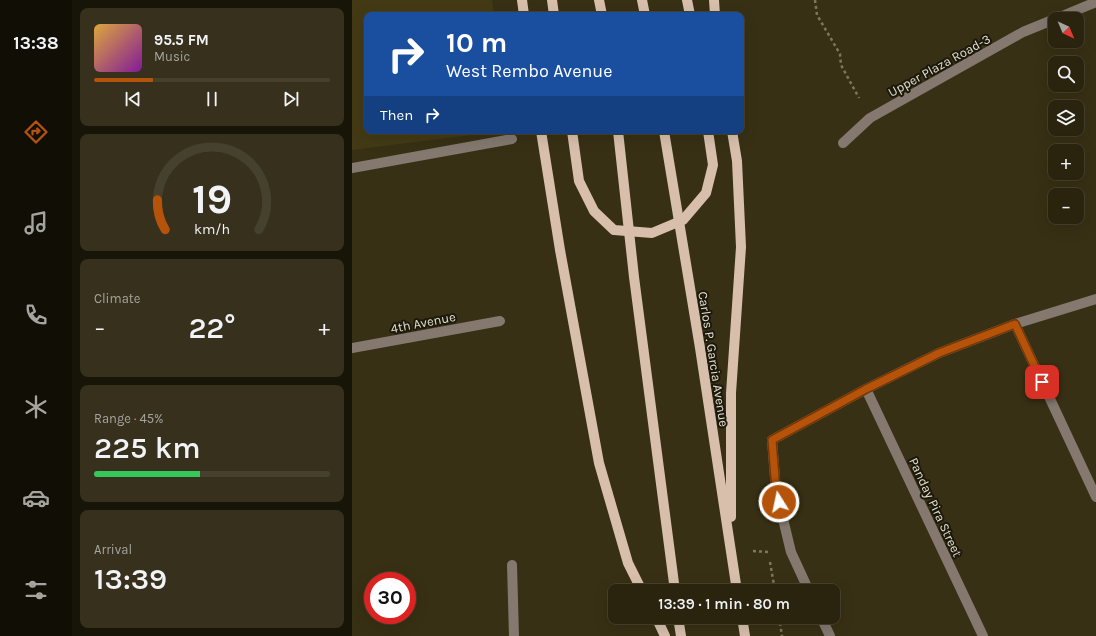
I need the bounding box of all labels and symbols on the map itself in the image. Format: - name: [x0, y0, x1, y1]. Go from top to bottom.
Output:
- north arrow: [1048, 12, 1084, 48]
- street label: Upper Plaza Road-3: [885, 31, 993, 100]
- street label: Carlos P. Garcia Avenue: [695, 290, 732, 428]
- street label: 4th Avenue: [389, 309, 457, 336]
- pin: [1025, 365, 1059, 399]
- street label: Panday Pira Street: [906, 455, 965, 559]
- position arrow: [758, 481, 800, 523]
- speed limit sign: 30: [364, 572, 416, 624]

